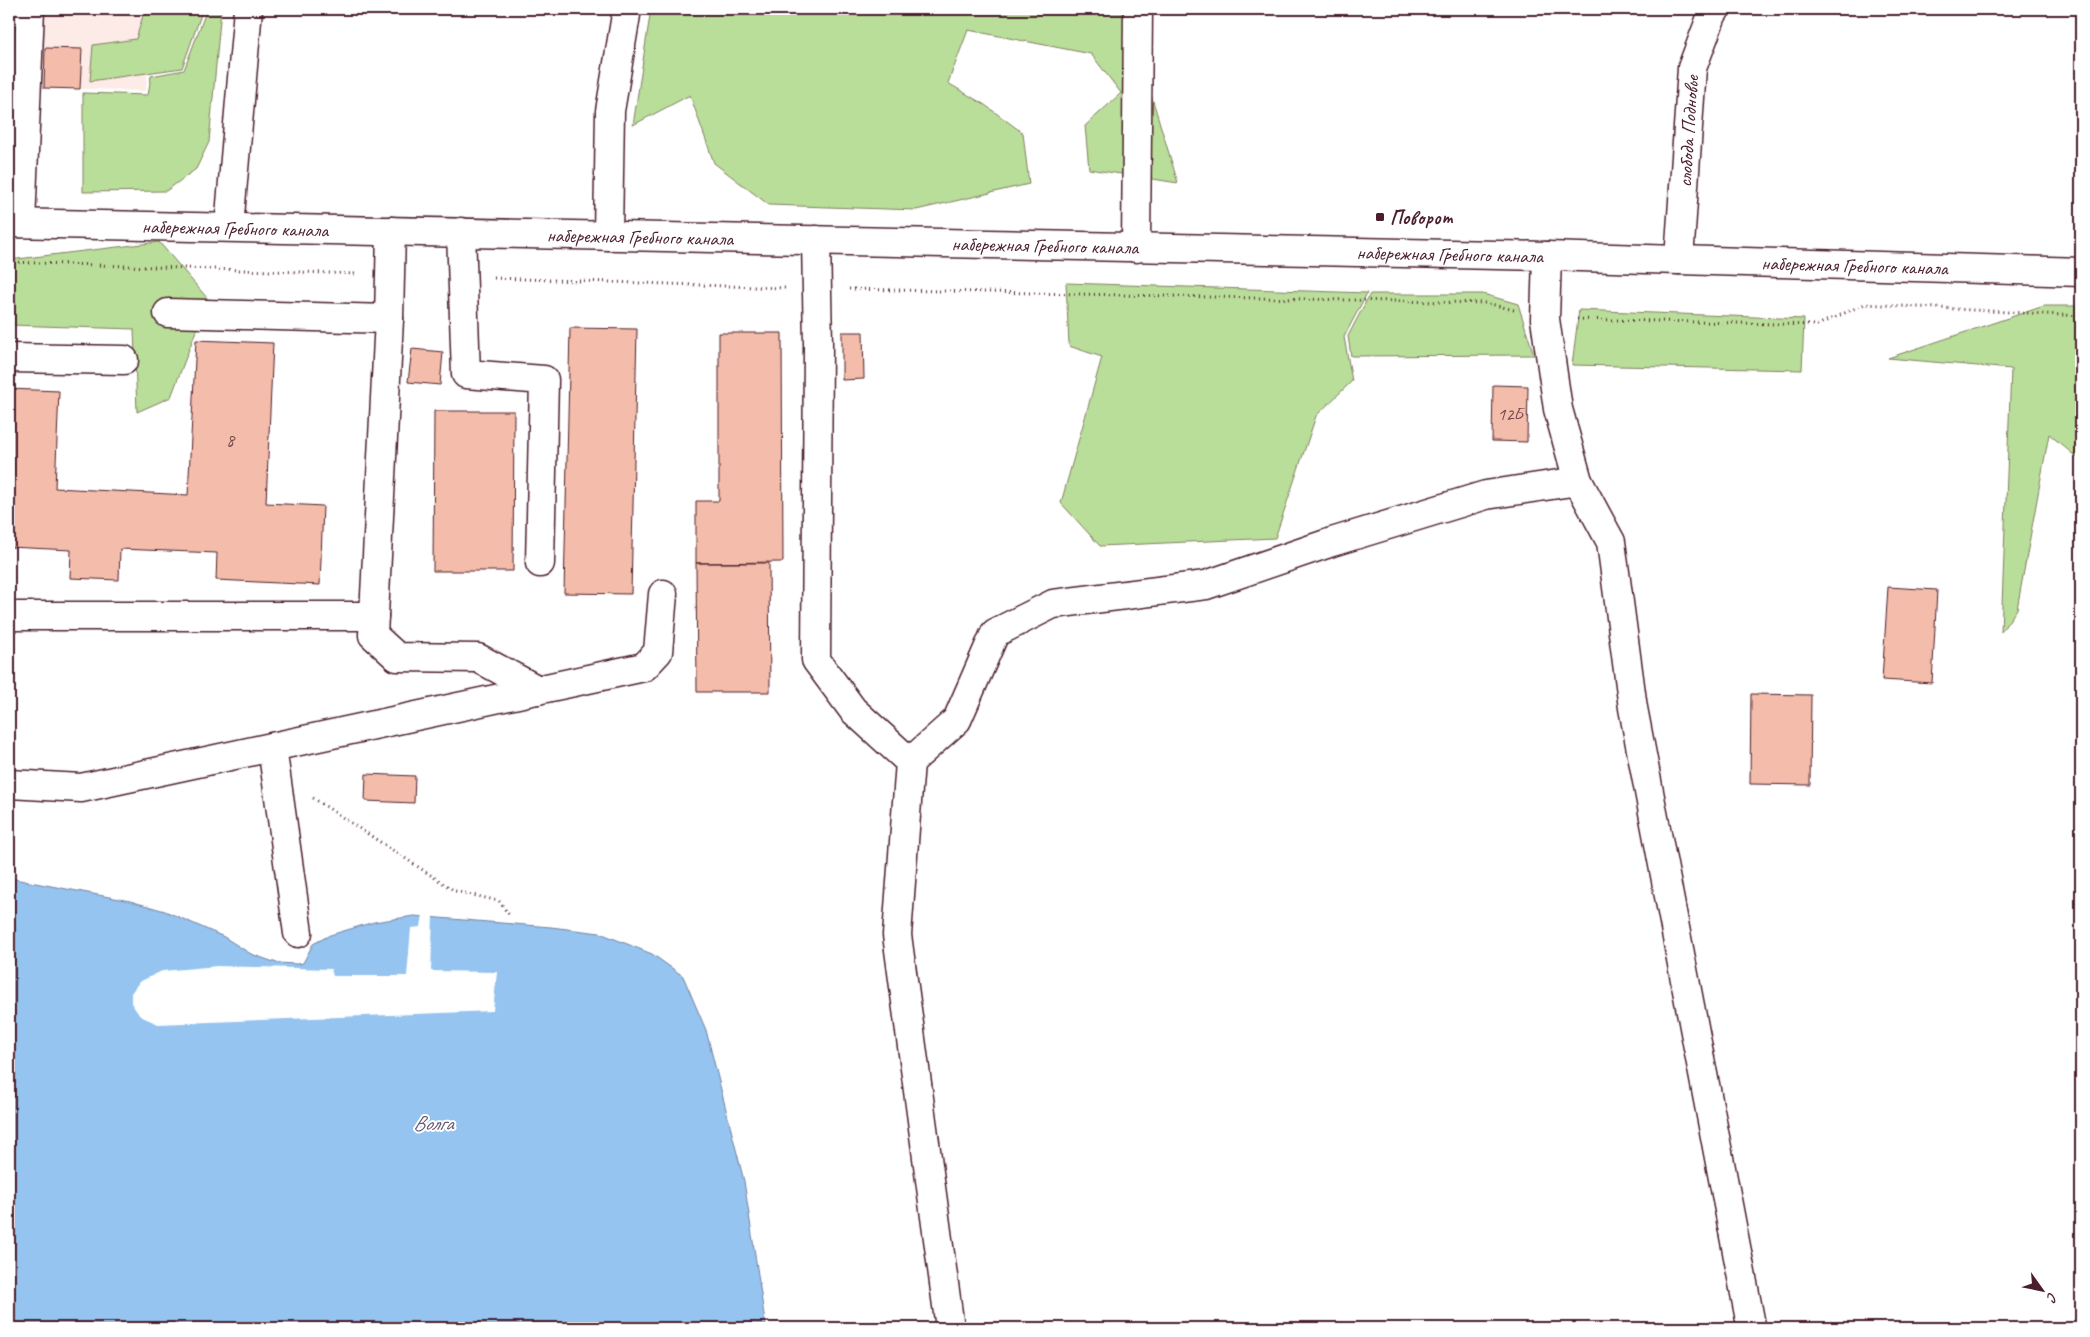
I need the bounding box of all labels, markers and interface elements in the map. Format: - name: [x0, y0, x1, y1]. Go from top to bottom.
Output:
- street label: слобода Подновье: [1671, 73, 1704, 188]
- place label: Поворот: [1390, 205, 1454, 230]
- marker: Поворот: [1374, 211, 1386, 223]
- street label: набережная Гребного канала: [141, 213, 331, 242]
- street label: набережная Гребного канала: [546, 222, 735, 251]
- street label: набережная Гребного канала: [951, 231, 1140, 260]
- street label: набережная Гребного канала: [1356, 239, 1545, 268]
- street label: набережная Гребного канала: [1761, 250, 1950, 281]
- house number: 12Б: [1497, 403, 1526, 425]
- house number: 8: [226, 429, 236, 451]
- water label: Волга: [413, 1110, 456, 1136]
- north arrow: [2018, 1264, 2068, 1314]
- text: С: [2042, 1289, 2061, 1306]

